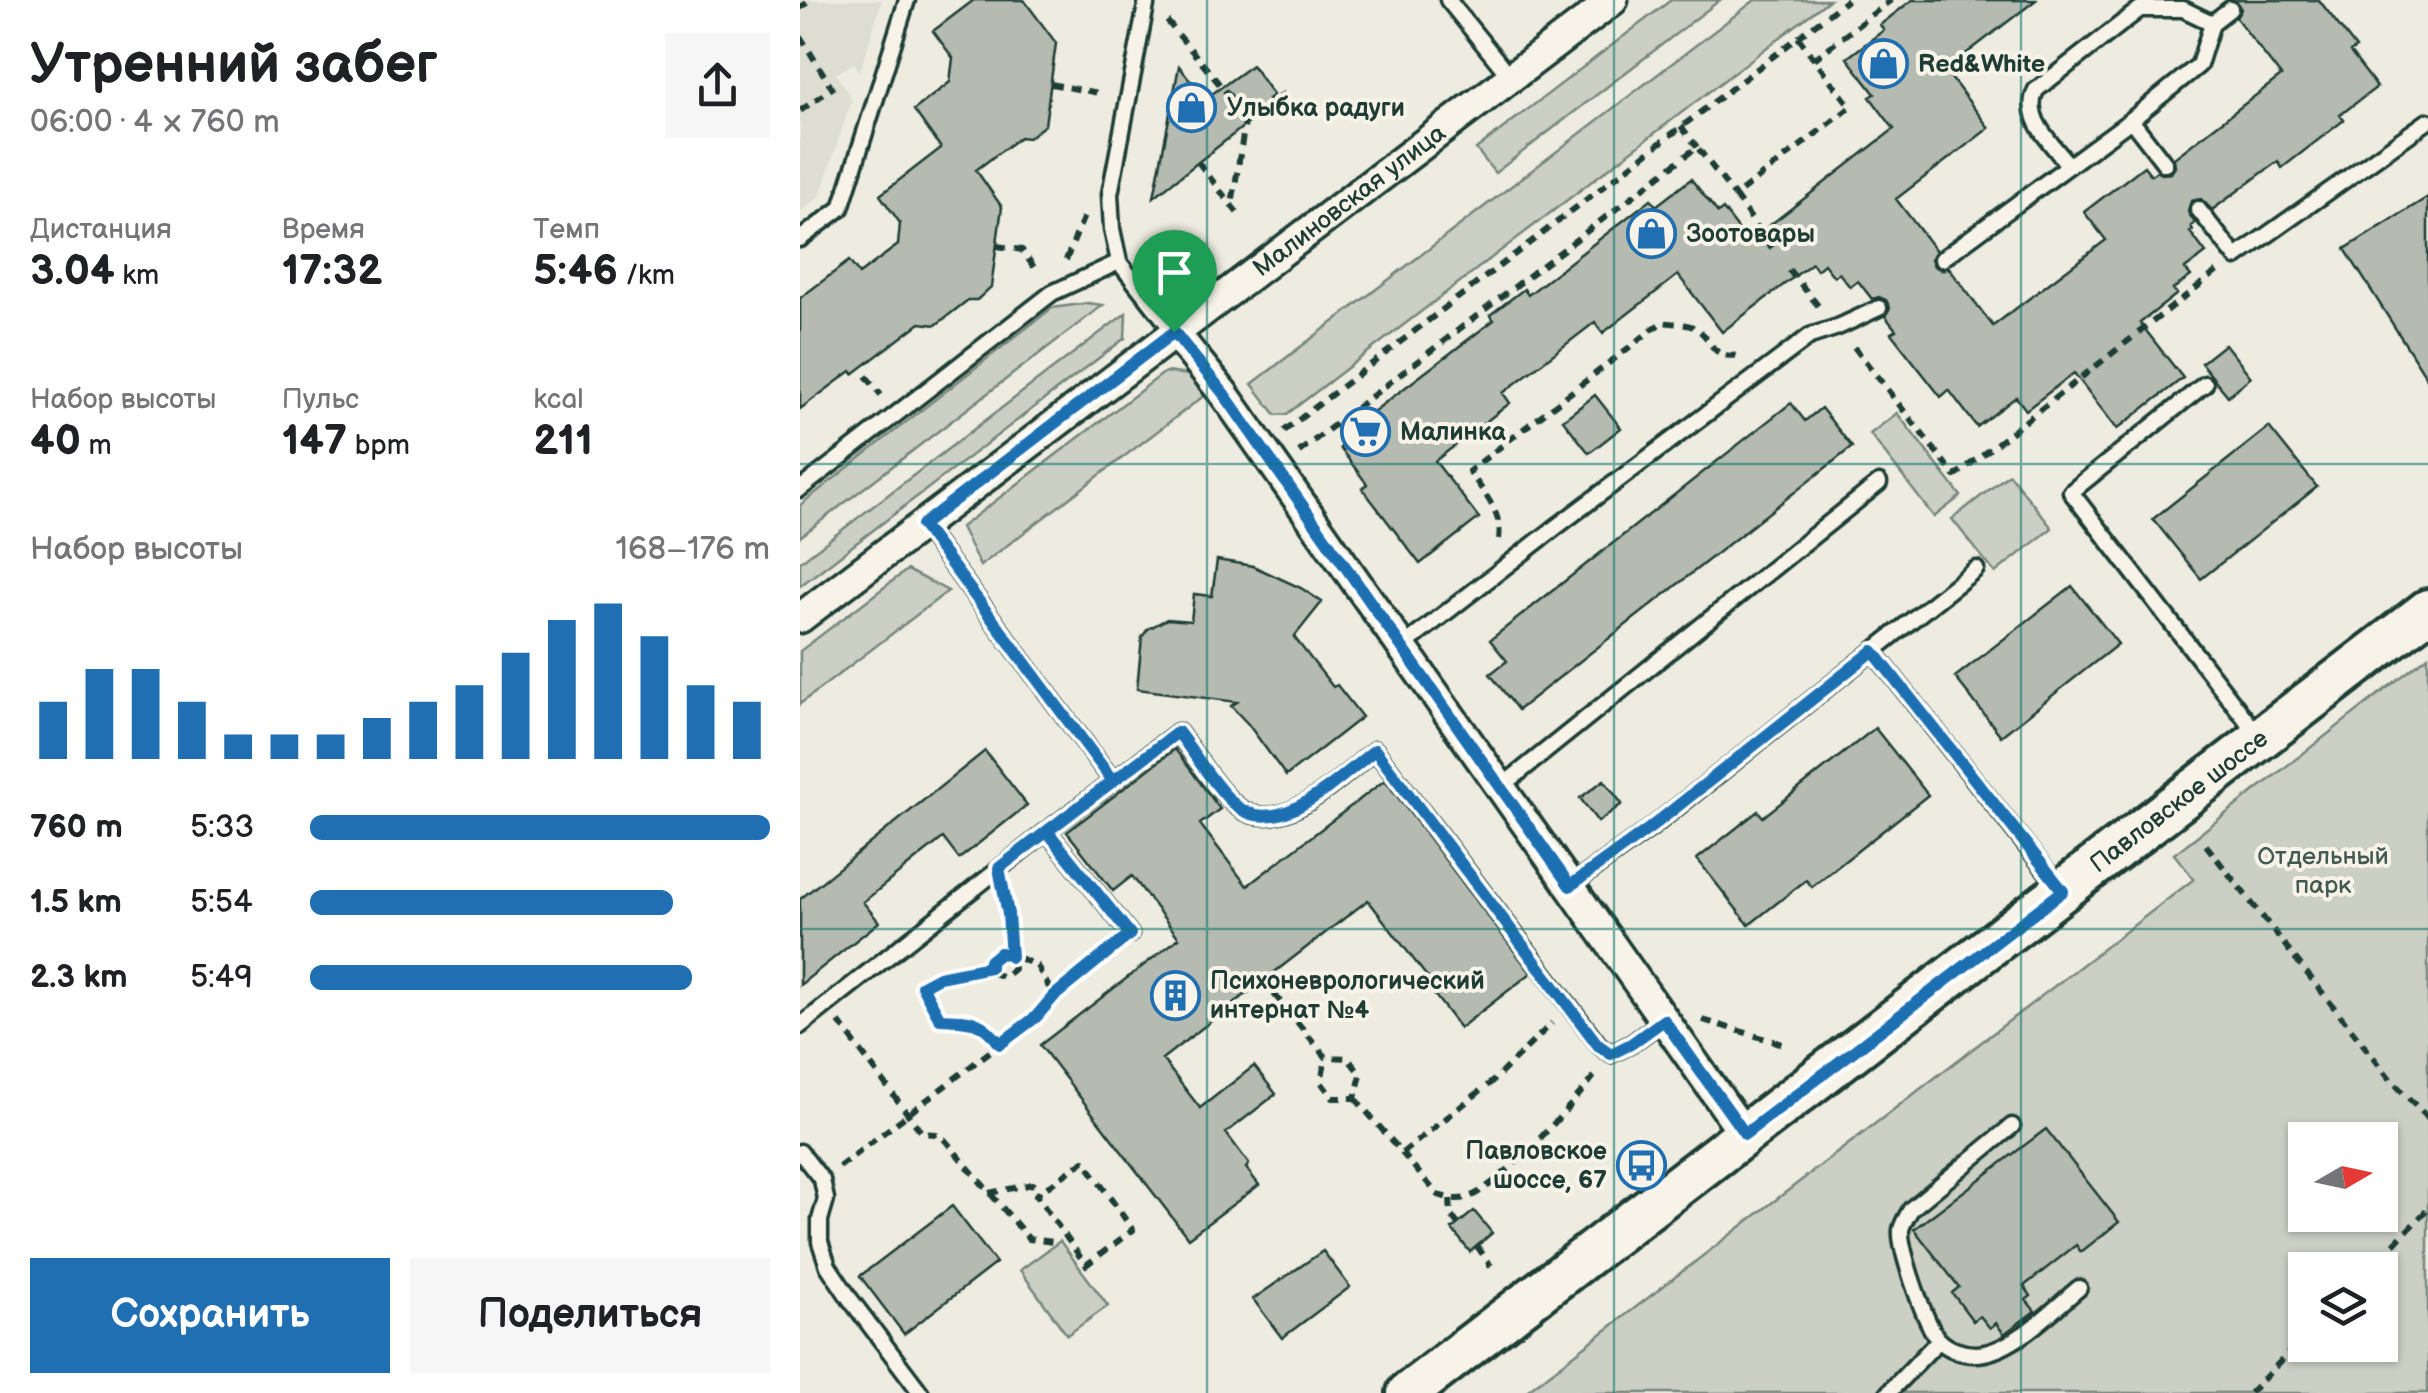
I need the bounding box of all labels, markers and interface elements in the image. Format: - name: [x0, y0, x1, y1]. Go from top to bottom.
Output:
- text: Утренний забег: [30, 32, 438, 99]
- button: share: [665, 33, 770, 138]
- shop icon: Red&White: [1857, 38, 1909, 90]
- place label: Red&White: [1918, 49, 2045, 80]
- shop icon: Улыбка радуги: [1166, 82, 1218, 134]
- place label: Улыбка радуги: [1227, 93, 1405, 124]
- text: 06:00 · 4 × 760 m: [30, 103, 280, 142]
- street label: Малиновская улица: [1247, 117, 1452, 284]
- shop icon: Зоотовары: [1625, 208, 1677, 260]
- text: Дистанция: [30, 213, 172, 246]
- text: Время: [282, 213, 365, 246]
- text: Темп: [533, 213, 600, 246]
- place label: Зоотовары: [1686, 219, 1815, 250]
- pin: [1132, 230, 1217, 333]
- icon: arrive: [1147, 245, 1202, 300]
- text: 3.04: [30, 246, 115, 297]
- text: 17:32: [282, 246, 382, 297]
- text: 5:46: [533, 246, 618, 297]
- text: km: [115, 259, 159, 292]
- text: /km: [618, 259, 675, 292]
- text: Набор высоты: [30, 383, 216, 416]
- text: Пульс: [282, 383, 359, 416]
- text: kcal: [533, 383, 584, 416]
- supermarket icon: Малинка: [1339, 406, 1391, 458]
- text: 40: [30, 416, 81, 467]
- text: 147: [282, 416, 347, 467]
- text: 211: [533, 416, 593, 467]
- place label: Малинка: [1400, 417, 1506, 448]
- text: m: [81, 429, 112, 462]
- text: bpm: [347, 429, 410, 462]
- text: Набор высоты: [30, 530, 243, 569]
- text: 168–176 m: [616, 530, 770, 569]
- street label: Павловское шоссе: [2084, 723, 2274, 879]
- text: 760 m: [30, 808, 123, 847]
- text: 5:33: [190, 808, 254, 847]
- park label: Отдельный парк: [2257, 841, 2389, 901]
- text: 1.5 km: [30, 883, 122, 922]
- text: 5:54: [190, 883, 253, 922]
- text: 2.3 km: [30, 958, 128, 997]
- text: 5:49: [190, 958, 253, 997]
- place label: Психоневрологический интернат №4: [1210, 966, 1485, 1026]
- building icon: Психоневрологический интернат №4: [1149, 969, 1201, 1021]
- north arrow: [2288, 1122, 2398, 1232]
- map controls: [2288, 1122, 2398, 1362]
- place label: Павловское шоссе, 67: [1465, 1136, 1607, 1196]
- bus stop icon: Павловское шоссе, 67: [1616, 1139, 1668, 1191]
- button: layers: [2288, 1252, 2398, 1362]
- button: Сохранить: [30, 1258, 390, 1373]
- button: Поделиться: [410, 1258, 770, 1373]

